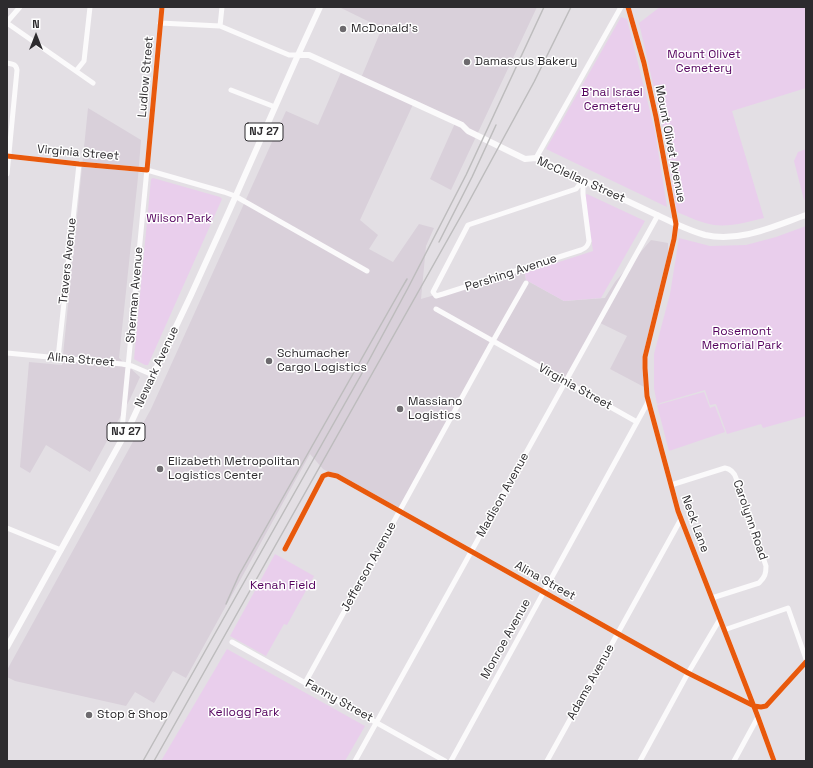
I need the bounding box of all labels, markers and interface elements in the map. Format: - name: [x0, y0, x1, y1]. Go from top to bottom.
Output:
- north arrow: [16, 16, 56, 56]
- text: N: [32, 17, 40, 31]
- place label: McDonald's: [351, 22, 418, 36]
- marker: McDonald's: [338, 24, 348, 34]
- street label: Ludlow Street: [135, 36, 157, 118]
- park label: Mount Olivet Cemetery: [667, 48, 741, 76]
- place label: Damascus Bakery: [475, 55, 577, 69]
- marker: Damascus Bakery: [462, 57, 472, 67]
- street label: Mount Olivet Avenue: [652, 84, 688, 204]
- park label: B'nai Israel Cemetery: [581, 86, 643, 114]
- road number: NJ 27: [245, 123, 283, 141]
- street label: Virginia Street: [36, 142, 120, 164]
- street label: McClellan Street: [535, 154, 627, 206]
- park label: Wilson Park: [146, 212, 212, 226]
- street label: Travers Avenue: [56, 217, 80, 305]
- street label: Sherman Avenue: [124, 246, 146, 344]
- street label: Pershing Avenue: [463, 251, 559, 295]
- street label: Newark Avenue: [132, 324, 182, 410]
- park label: Rosemont Memorial Park: [702, 325, 782, 353]
- place label: Schumacher Cargo Logistics: [277, 347, 367, 375]
- street label: Alina Street: [47, 350, 115, 370]
- marker: Schumacher Cargo Logistics: [264, 356, 274, 366]
- street label: Virginia Street: [536, 361, 614, 413]
- place label: Massiano Logistics: [408, 395, 462, 423]
- marker: Massiano Logistics: [395, 404, 405, 414]
- road number: NJ 27: [107, 423, 145, 441]
- street label: Madison Avenue: [474, 450, 532, 540]
- place label: Elizabeth Metropolitan Logistics Center: [168, 455, 300, 483]
- marker: Elizabeth Metropolitan Logistics Center: [155, 464, 165, 474]
- street label: Carolynn Road: [730, 478, 770, 562]
- street label: Neck Lane: [678, 493, 712, 555]
- street label: Jefferson Avenue: [338, 520, 400, 614]
- street label: Alina Street: [512, 558, 578, 604]
- park label: Kenah Field: [250, 579, 316, 593]
- street label: Monroe Avenue: [478, 596, 534, 682]
- street label: Adams Avenue: [564, 642, 618, 722]
- street label: Fanny Street: [303, 677, 375, 725]
- park label: Kellogg Park: [209, 706, 279, 720]
- place label: Stop & Shop: [97, 708, 168, 722]
- marker: Stop & Shop: [84, 710, 94, 720]

